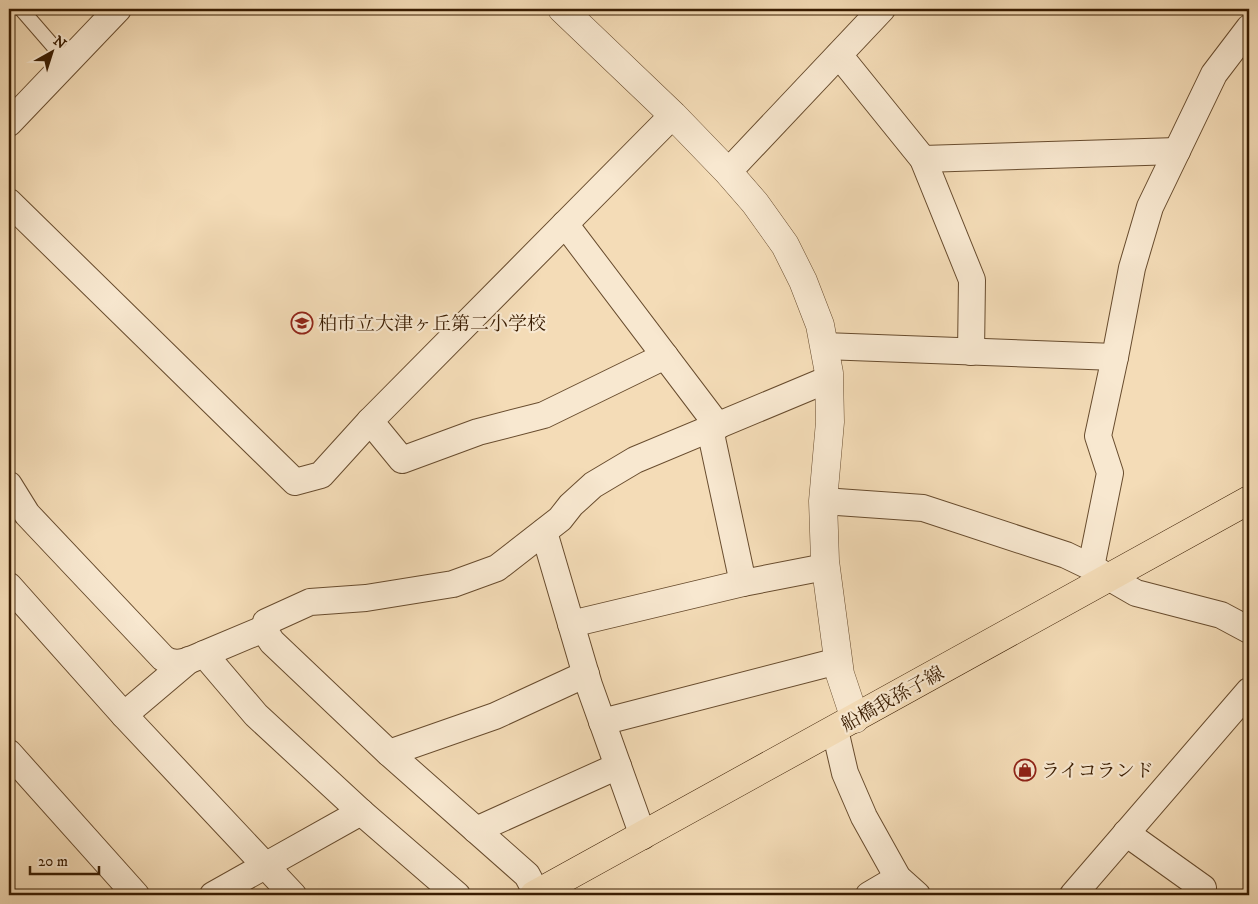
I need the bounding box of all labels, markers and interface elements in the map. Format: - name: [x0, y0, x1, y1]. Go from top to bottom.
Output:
- north arrow: [28, 28, 78, 78]
- text: N: [49, 32, 70, 54]
- school or university icon: 柏市立大津ヶ丘第二小学校: [290, 311, 314, 335]
- place label: 柏市立大津ヶ丘第二小学校: [318, 313, 546, 336]
- street label: 船橋我孫子線: [837, 662, 948, 737]
- shop icon: ライコランド: [1013, 758, 1037, 782]
- place label: ライコランド: [1041, 760, 1154, 783]
- scale bar: [30, 844, 99, 876]
- text: 20 m: [38, 852, 68, 871]

